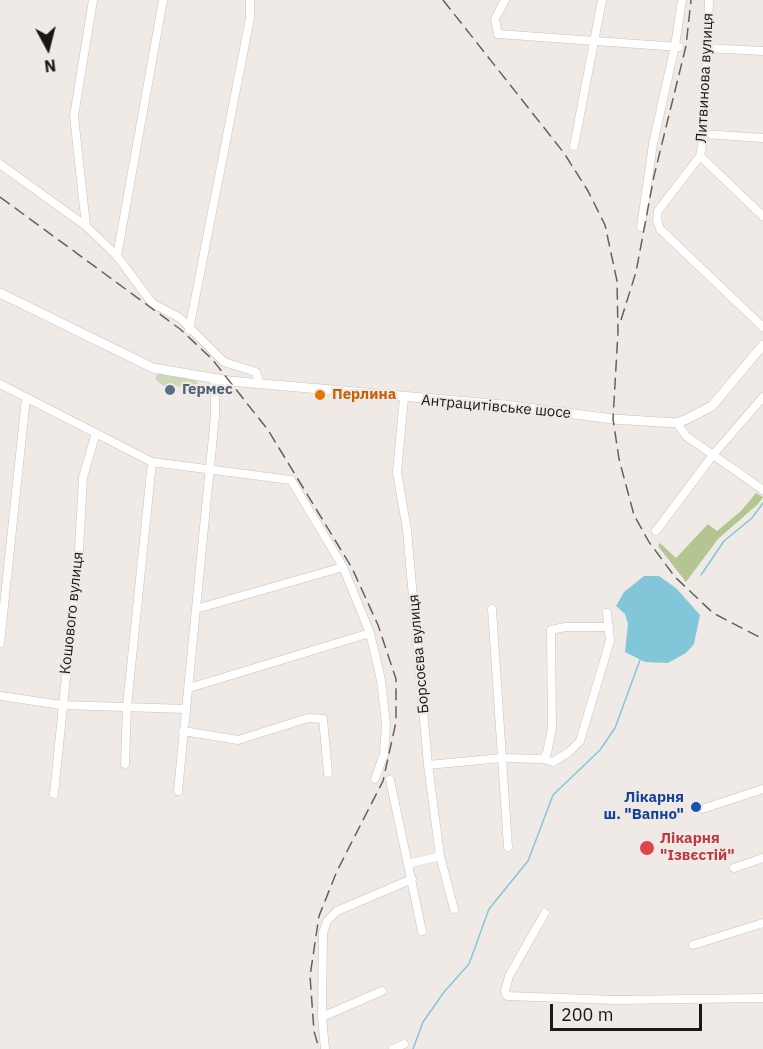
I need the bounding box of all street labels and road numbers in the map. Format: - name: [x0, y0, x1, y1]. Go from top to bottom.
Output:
- street label: Литвинова вулиця: [693, 13, 717, 143]
- street label: Антрацитівське шосе: [420, 391, 572, 423]
- street label: Кошового вулиця: [57, 551, 87, 675]
- street label: Борсоєва вулиця: [405, 594, 433, 714]

